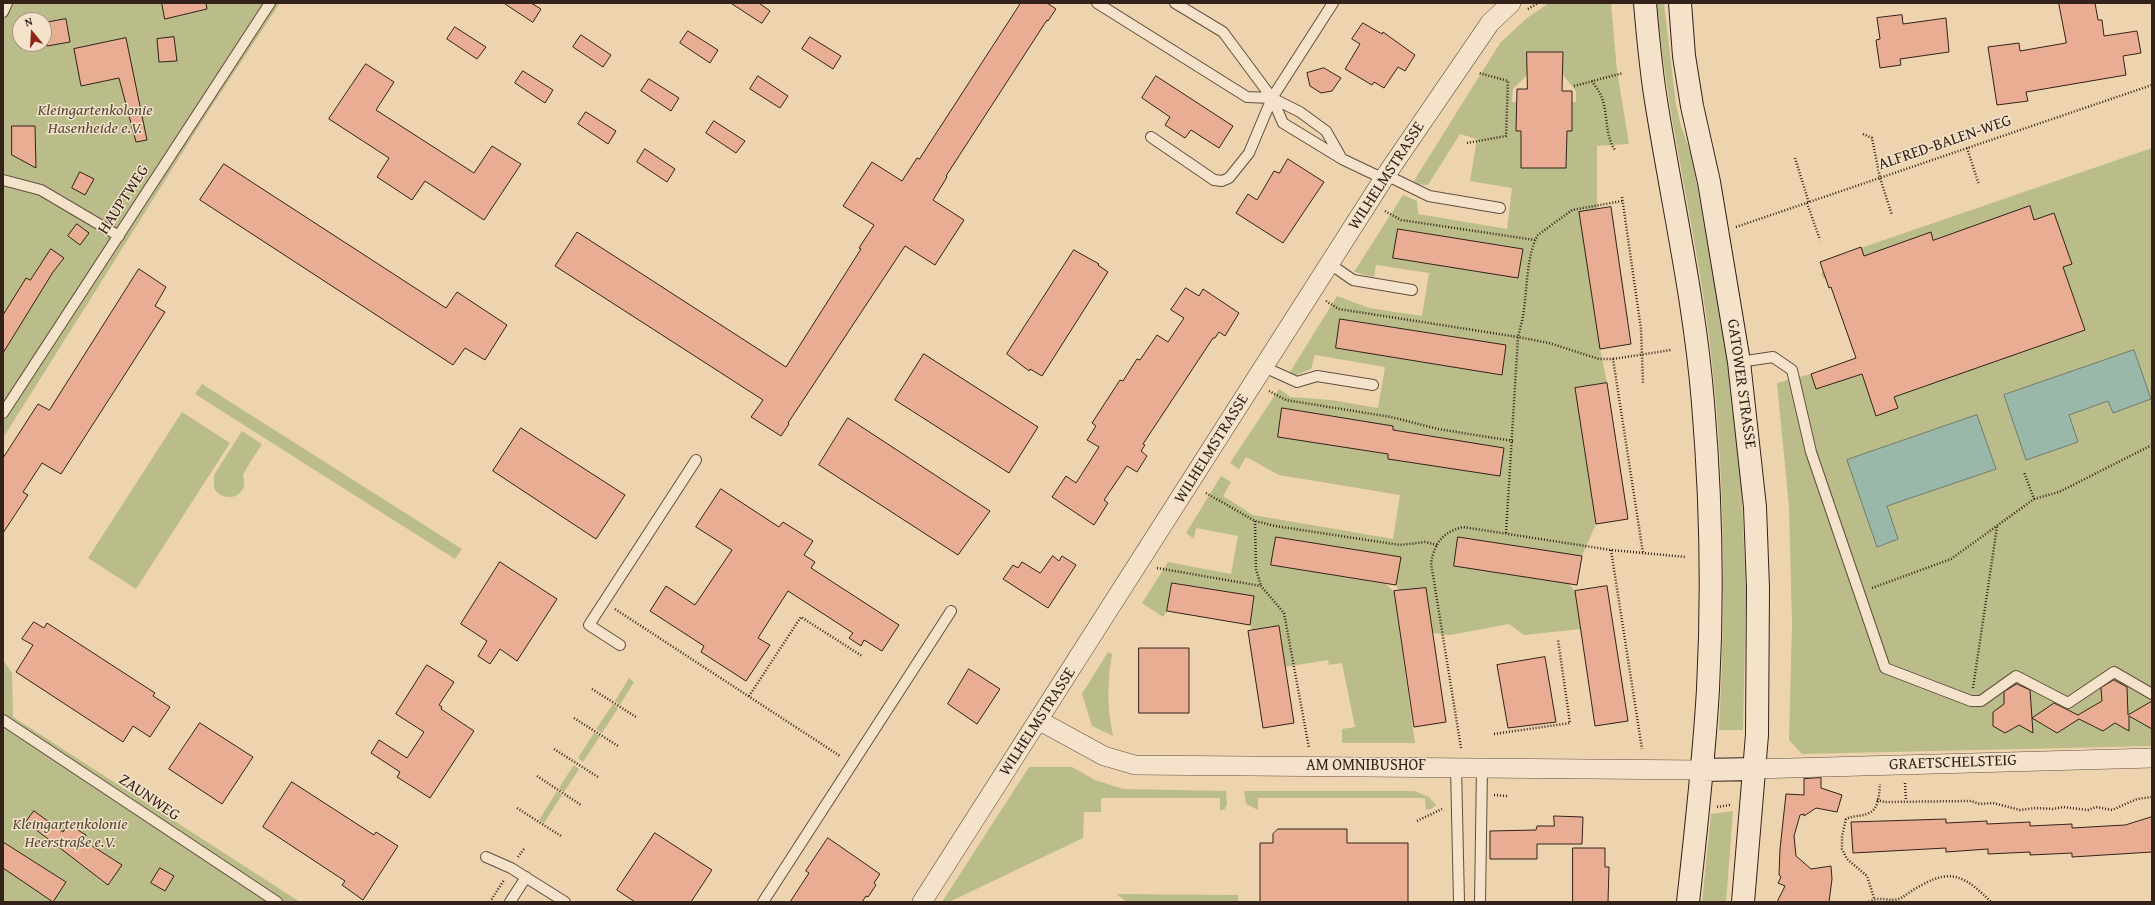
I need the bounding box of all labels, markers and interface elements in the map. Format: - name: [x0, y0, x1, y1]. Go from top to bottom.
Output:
- north arrow: [12, 12, 52, 52]
- text: N: [23, 13, 35, 30]
- park label: Kleingartenkolonie Hasenheide e.V.: [37, 101, 153, 139]
- street label: ALFRED-BALEN-WEG: [1876, 111, 2014, 175]
- street label: WILHELMSTRASSE: [1345, 118, 1429, 234]
- street label: HAUPTWEG: [94, 162, 154, 238]
- street label: GATOWER STRASSE: [1722, 318, 1760, 450]
- street label: WILHELMSTRASSE: [1171, 391, 1253, 507]
- street label: WILHELMSTRASSE: [996, 664, 1080, 780]
- street label: GRAETSCHELSTEIG: [1889, 751, 2017, 775]
- street label: AM OMNIBUSHOF: [1306, 756, 1426, 776]
- street label: ZAUNWEG: [115, 771, 183, 825]
- park label: Kleingartenkolonie Heerstraße e.V.: [12, 815, 128, 853]

